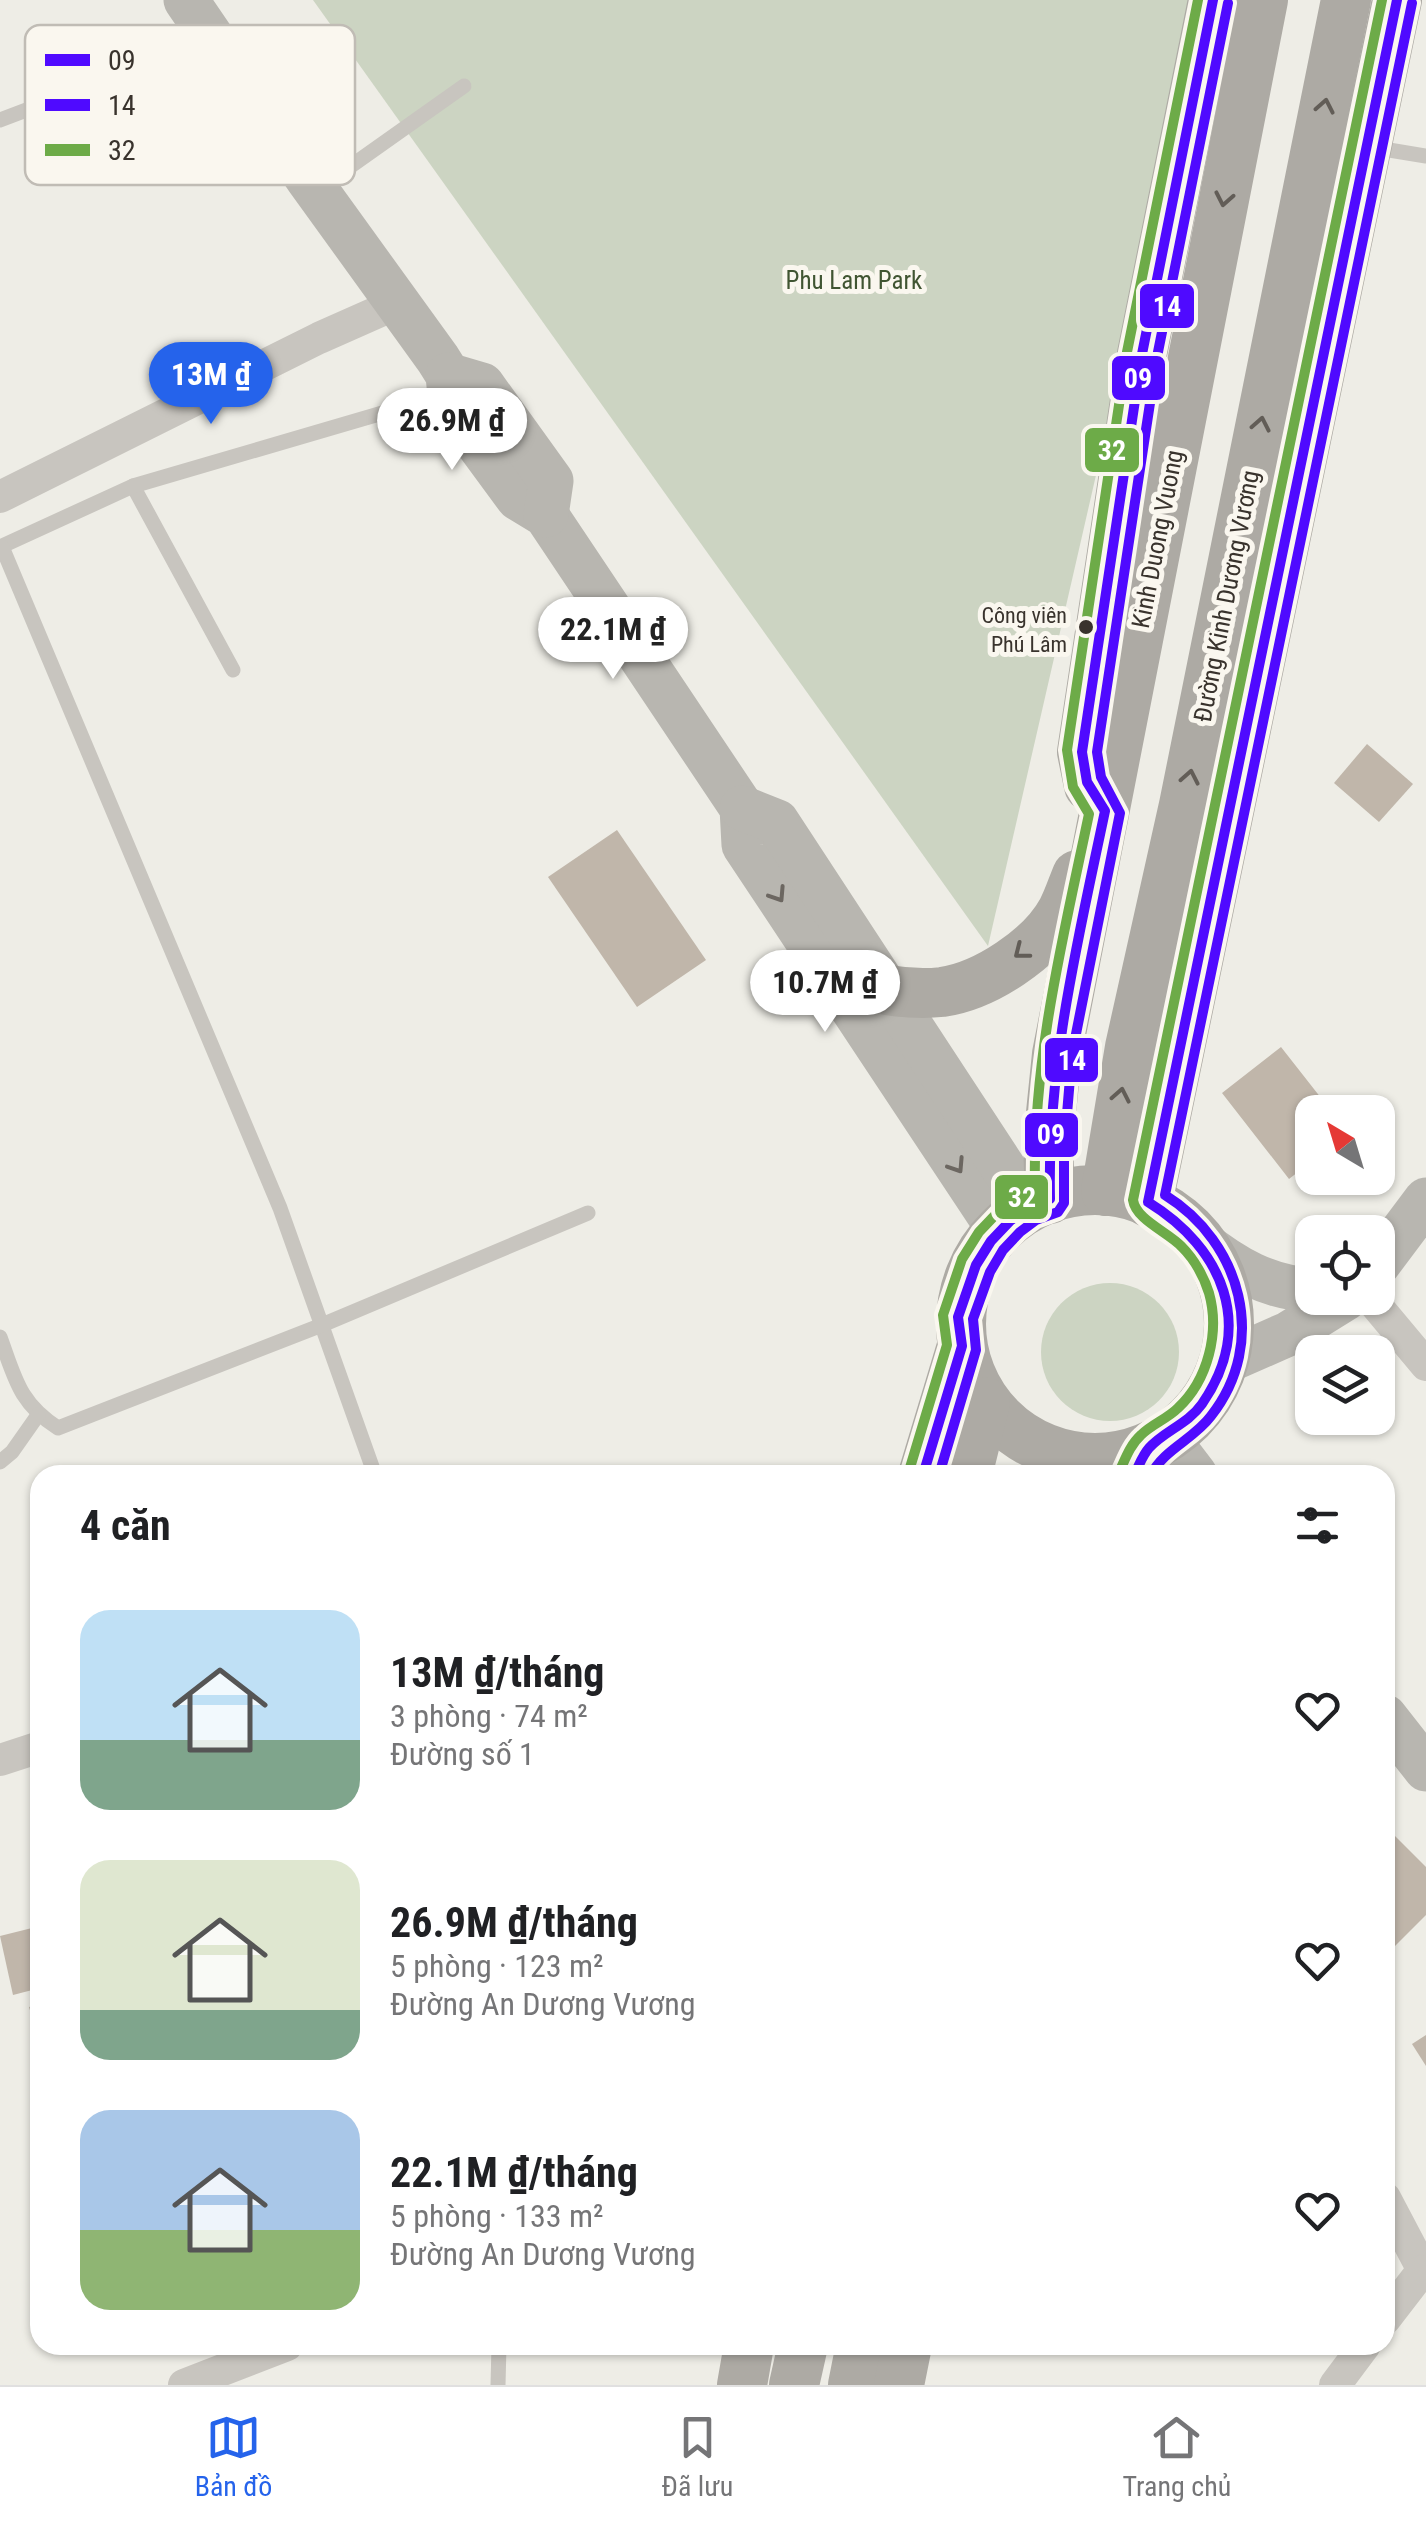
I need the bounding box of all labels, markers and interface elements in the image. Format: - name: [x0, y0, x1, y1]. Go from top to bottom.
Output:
- legend: [25, 25, 355, 185]
- text: 09: [108, 44, 136, 77]
- text: 14: [108, 89, 136, 122]
- one-way arrow: [1313, 97, 1334, 114]
- text: 32: [108, 134, 136, 167]
- one-way arrow: [1214, 190, 1235, 207]
- park label: Phu Lam Park: [786, 266, 923, 295]
- line badge: 14: [1138, 282, 1196, 330]
- text: 14: [1153, 290, 1181, 323]
- pin: 13M ₫: [141, 342, 281, 427]
- line badge: 09: [1110, 354, 1167, 402]
- text: 13M ₫: [171, 355, 251, 393]
- text: 09: [1124, 362, 1152, 395]
- pin: 26.9M ₫: [360, 388, 544, 473]
- text: 26.9M ₫: [399, 401, 505, 439]
- one-way arrow: [1249, 416, 1270, 433]
- line badge: 32: [1083, 426, 1141, 474]
- text: 32: [1098, 434, 1126, 467]
- street label: Kinh Duong Vuong: [1126, 447, 1189, 631]
- street label: Đường Kinh Dương Vương: [1188, 468, 1265, 724]
- pin: 22.1M ₫: [521, 597, 705, 682]
- place label: Công viên Phú Lâm: [982, 603, 1067, 657]
- text: 22.1M ₫: [560, 610, 666, 648]
- marker: Công viên Phú Lâm: [1076, 617, 1096, 637]
- one-way arrow: [1178, 769, 1199, 786]
- one-way arrow: [766, 884, 784, 903]
- one-way arrow: [1014, 941, 1032, 958]
- pin: 10.7M ₫: [733, 950, 917, 1035]
- text: 10.7M ₫: [772, 963, 878, 1001]
- line badge: 14: [1043, 1036, 1100, 1084]
- text: 14: [1058, 1044, 1086, 1077]
- one-way arrow: [1110, 1087, 1131, 1103]
- north arrow: [1295, 1095, 1395, 1195]
- map controls: [1295, 1095, 1395, 1435]
- line badge: 09: [1023, 1111, 1080, 1159]
- text: 09: [1037, 1118, 1065, 1151]
- one-way arrow: [945, 1155, 963, 1174]
- line badge: 32: [993, 1173, 1050, 1221]
- text: 32: [1008, 1181, 1036, 1214]
- button: locate: [1295, 1215, 1395, 1315]
- button: layers: [1295, 1335, 1395, 1435]
- icon: filters: [1290, 1498, 1345, 1553]
- text: 4 căn: [80, 1501, 171, 1550]
- text: 13M ₫/tháng: [390, 1648, 605, 1697]
- icon: home: [160, 1650, 280, 1770]
- icon: heart: [1290, 1683, 1345, 1738]
- text: 3 phòng · 74 m²: [390, 1697, 588, 1735]
- text: Đường số 1: [390, 1735, 535, 1773]
- text: 26.9M ₫/tháng: [390, 1898, 638, 1947]
- icon: home: [160, 1900, 280, 2020]
- icon: heart: [1290, 1933, 1345, 1988]
- text: 5 phòng · 123 m²: [390, 1947, 604, 1985]
- text: Đường An Dương Vương: [390, 1985, 695, 2023]
- text: 22.1M ₫/tháng: [390, 2148, 638, 2197]
- icon: home: [160, 2150, 280, 2270]
- icon: heart: [1290, 2183, 1345, 2238]
- text: 5 phòng · 133 m²: [390, 2197, 604, 2235]
- text: Đường An Dương Vương: [390, 2235, 695, 2273]
- tab: Bản đồ: [195, 2410, 272, 2503]
- tab: Đã lưu: [662, 2410, 733, 2503]
- tab: Trang chủ: [1123, 2410, 1231, 2503]

